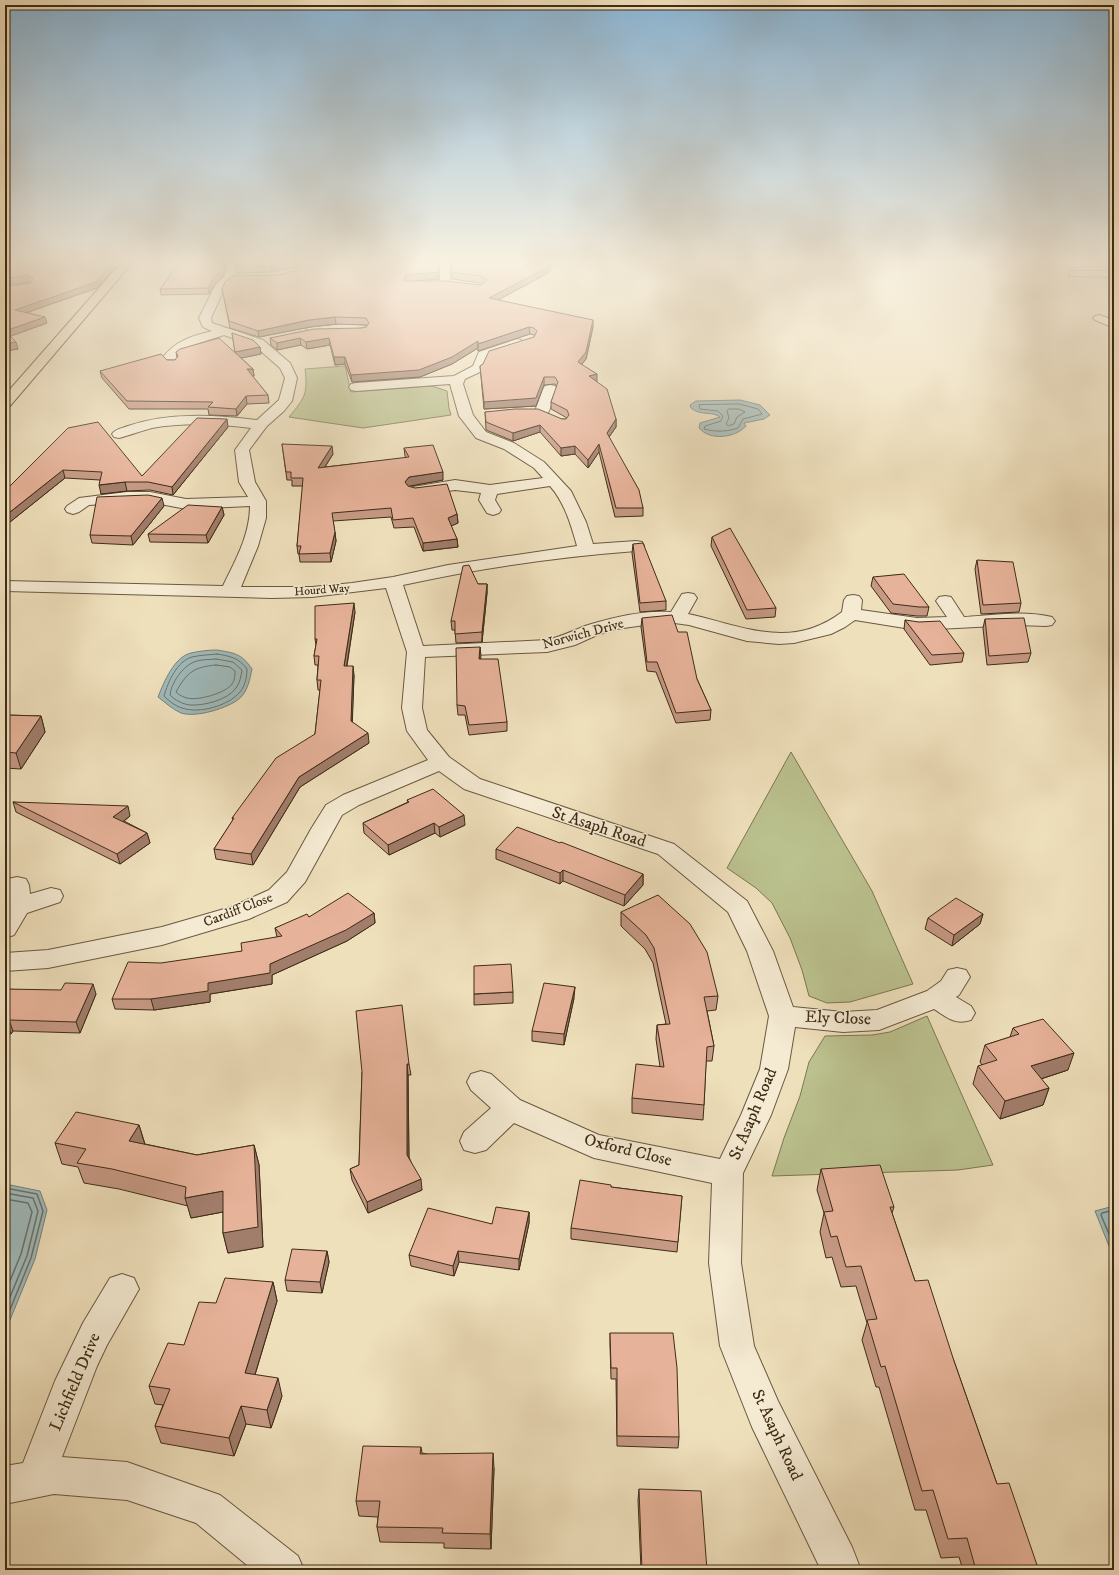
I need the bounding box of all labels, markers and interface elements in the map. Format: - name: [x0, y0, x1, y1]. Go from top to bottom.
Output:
- street label: Hourd Way: [294, 581, 351, 599]
- street label: Norwich Drive: [540, 614, 626, 653]
- street label: St Asaph Road: [549, 801, 649, 853]
- street label: Cardiff Close: [201, 889, 275, 931]
- street label: Ely Close: [805, 1006, 871, 1030]
- street label: St Asaph Road: [724, 1064, 782, 1163]
- street label: Oxford Close: [582, 1128, 674, 1172]
- street label: Lichfield Drive: [44, 1330, 106, 1434]
- street label: St Asaph Road: [746, 1386, 808, 1484]

